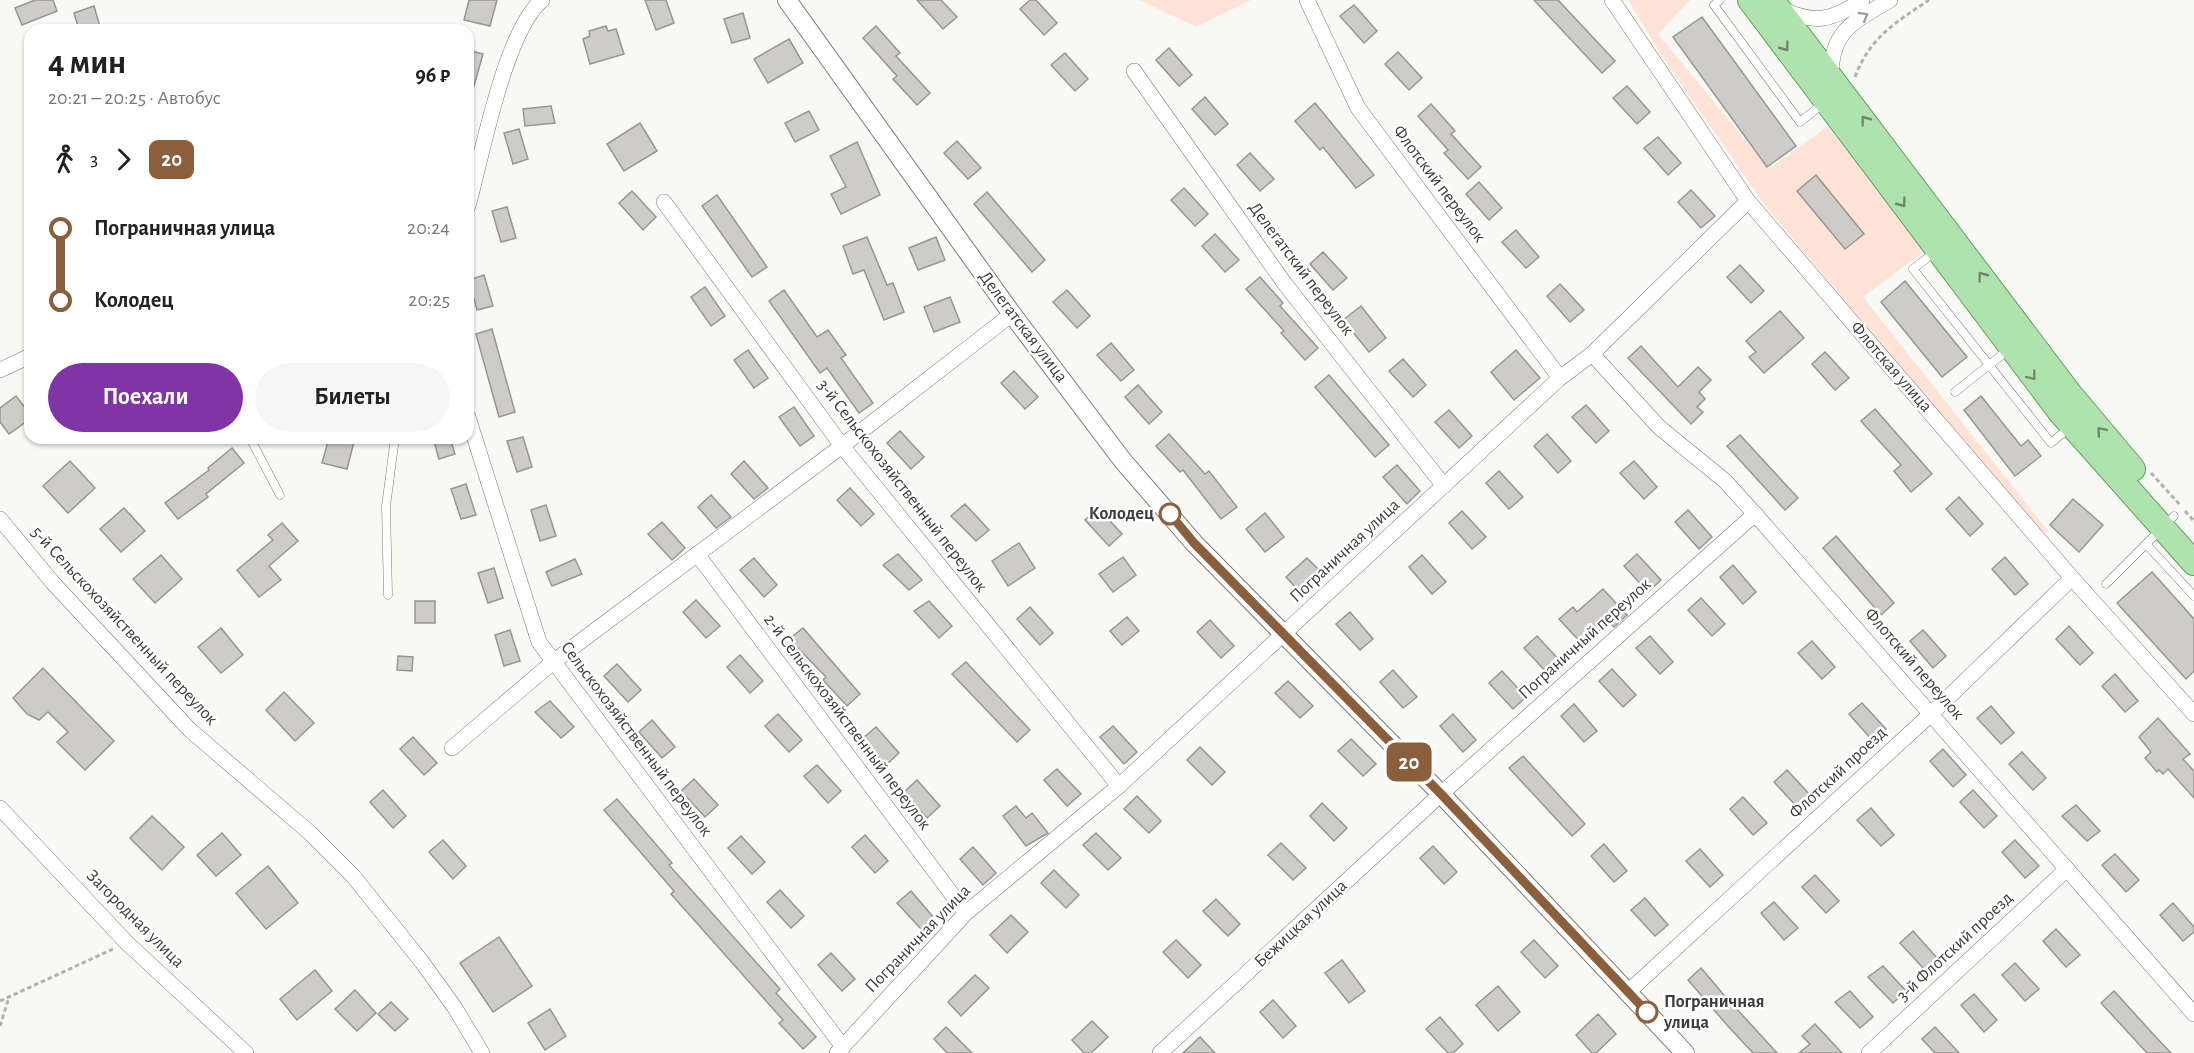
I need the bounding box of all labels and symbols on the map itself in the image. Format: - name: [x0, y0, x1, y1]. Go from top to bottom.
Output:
- one-way arrow: [1858, 12, 1868, 23]
- one-way arrow: [1778, 40, 1789, 51]
- one-way arrow: [1861, 116, 1872, 127]
- street label: Флотский переулок: [1389, 122, 1489, 246]
- one-way arrow: [1894, 197, 1905, 208]
- street label: Делегатский переулок: [1245, 199, 1357, 340]
- street label: Делегатская улица: [975, 268, 1071, 386]
- one-way arrow: [1978, 272, 1989, 283]
- street label: Флотская улица: [1847, 318, 1935, 416]
- one-way arrow: [2024, 369, 2035, 380]
- street label: 3-й Сельскохозяйственный переулок: [814, 376, 991, 596]
- one-way arrow: [2097, 427, 2108, 438]
- street label: Пограничная улица: [1287, 496, 1403, 606]
- marker: Колодец: [1159, 503, 1181, 525]
- place label: Колодец: [1089, 505, 1154, 523]
- street label: 5-й Сельскохозяйственный переулок: [27, 523, 221, 729]
- street label: Пограничный переулок: [1515, 575, 1655, 703]
- street label: Флотский переулок: [1861, 605, 1968, 724]
- street label: 2-й Сельскохозяйственный переулок: [760, 611, 934, 834]
- street label: Сельскохозяйственный переулок: [557, 638, 715, 840]
- street label: Флотский проезд: [1786, 724, 1890, 822]
- line badge: 20: [1382, 742, 1436, 782]
- street label: Загородная улица: [83, 867, 187, 971]
- street label: Бежицкая улица: [1251, 877, 1351, 971]
- street label: Пограничная улица: [862, 881, 974, 997]
- street label: 3-й Флотский проезд: [1894, 889, 2016, 1005]
- place label: Пограничная улица: [1663, 993, 1764, 1032]
- marker: Пограничная улица: [1636, 1001, 1658, 1023]

